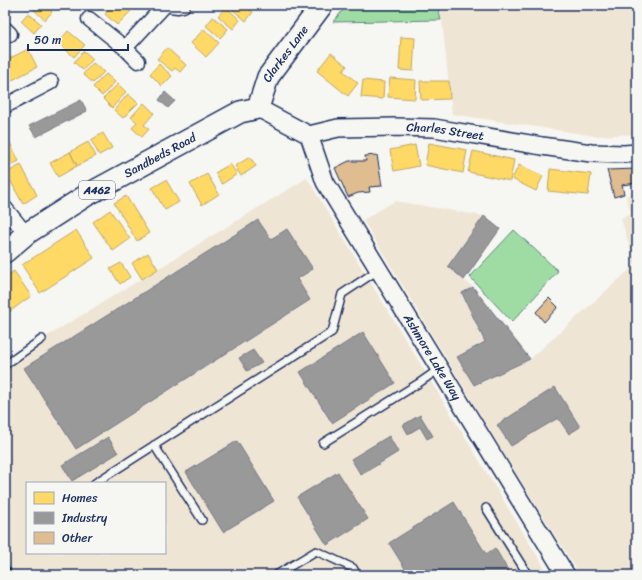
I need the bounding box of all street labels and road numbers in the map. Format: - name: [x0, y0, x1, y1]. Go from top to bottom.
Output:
- street label: Clarkes Lane: [256, 20, 314, 85]
- street label: Charles Street: [406, 116, 486, 147]
- street label: Sandbeds Road: [120, 126, 201, 184]
- road number: A462: [79, 181, 115, 199]
- street label: Ashmore Lake Way: [397, 309, 468, 405]

